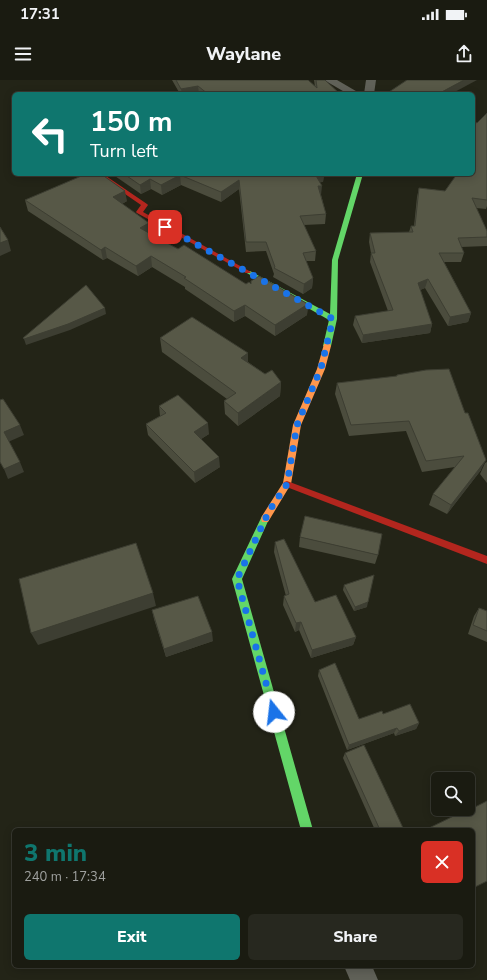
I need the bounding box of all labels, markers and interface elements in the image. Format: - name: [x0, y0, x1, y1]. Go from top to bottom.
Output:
- text: 17:31: [20, 4, 60, 24]
- text: Waylane: [206, 42, 281, 66]
- icon: menu: [12, 43, 34, 65]
- icon: share: [453, 43, 475, 65]
- text: 150 m: [90, 103, 173, 141]
- icon: left: [24, 108, 76, 160]
- text: Turn left: [90, 139, 158, 163]
- pin: [148, 210, 182, 244]
- icon: arrive: [154, 216, 176, 238]
- position arrow: [253, 691, 295, 733]
- map controls: [431, 772, 475, 816]
- button: search: [431, 772, 475, 816]
- text: 3 min: [24, 837, 87, 869]
- button: close: [421, 841, 463, 883]
- text: 240 m · 17:34: [24, 868, 106, 886]
- button: Exit: [24, 914, 240, 960]
- button: Share: [248, 914, 463, 960]

